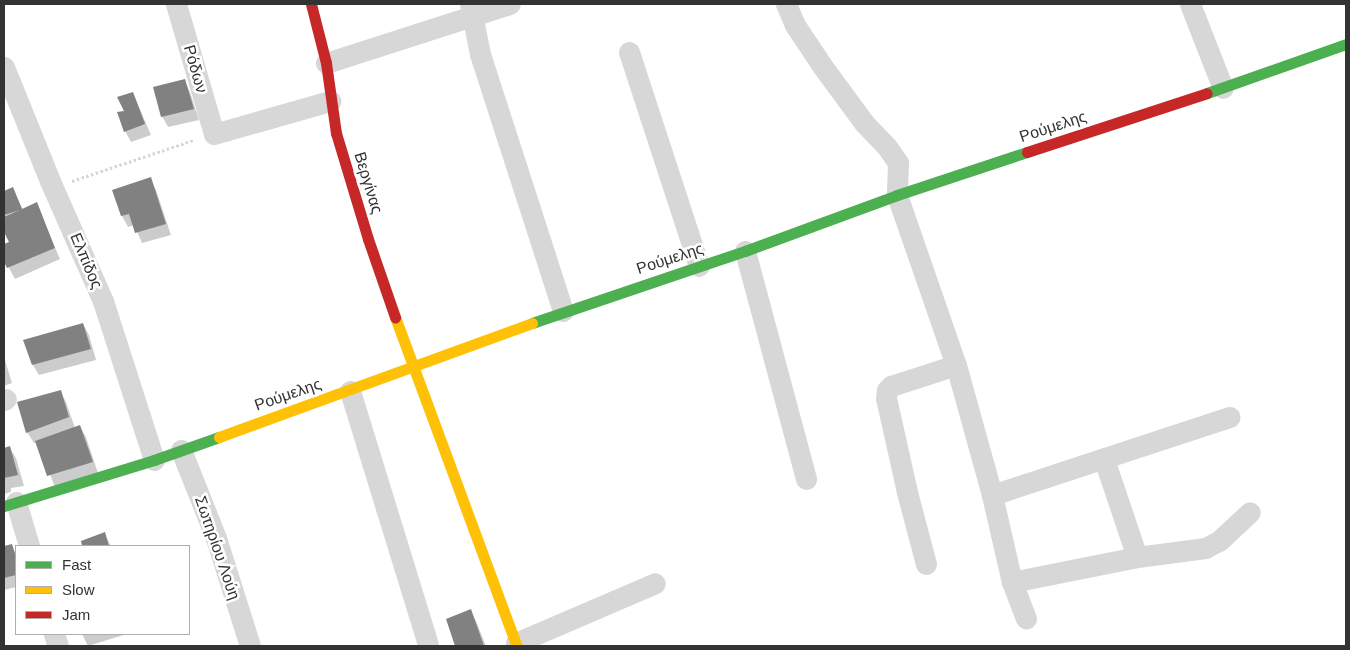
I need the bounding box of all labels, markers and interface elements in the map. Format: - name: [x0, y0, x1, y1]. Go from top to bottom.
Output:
- street label: Ρόδων: [179, 43, 211, 95]
- street label: Ρούμελης: [1017, 107, 1089, 147]
- street label: Βεργίνας: [350, 150, 386, 216]
- street label: Ελπίδος: [66, 230, 106, 292]
- street label: Ρούμελης: [634, 239, 706, 279]
- street label: Ρούμελης: [252, 375, 324, 415]
- street label: Σωτηρίου Λούη: [190, 493, 244, 603]
- legend: [15, 545, 190, 635]
- text: Fast: [62, 556, 91, 573]
- text: Slow: [62, 581, 95, 598]
- text: Jam: [62, 606, 90, 623]

